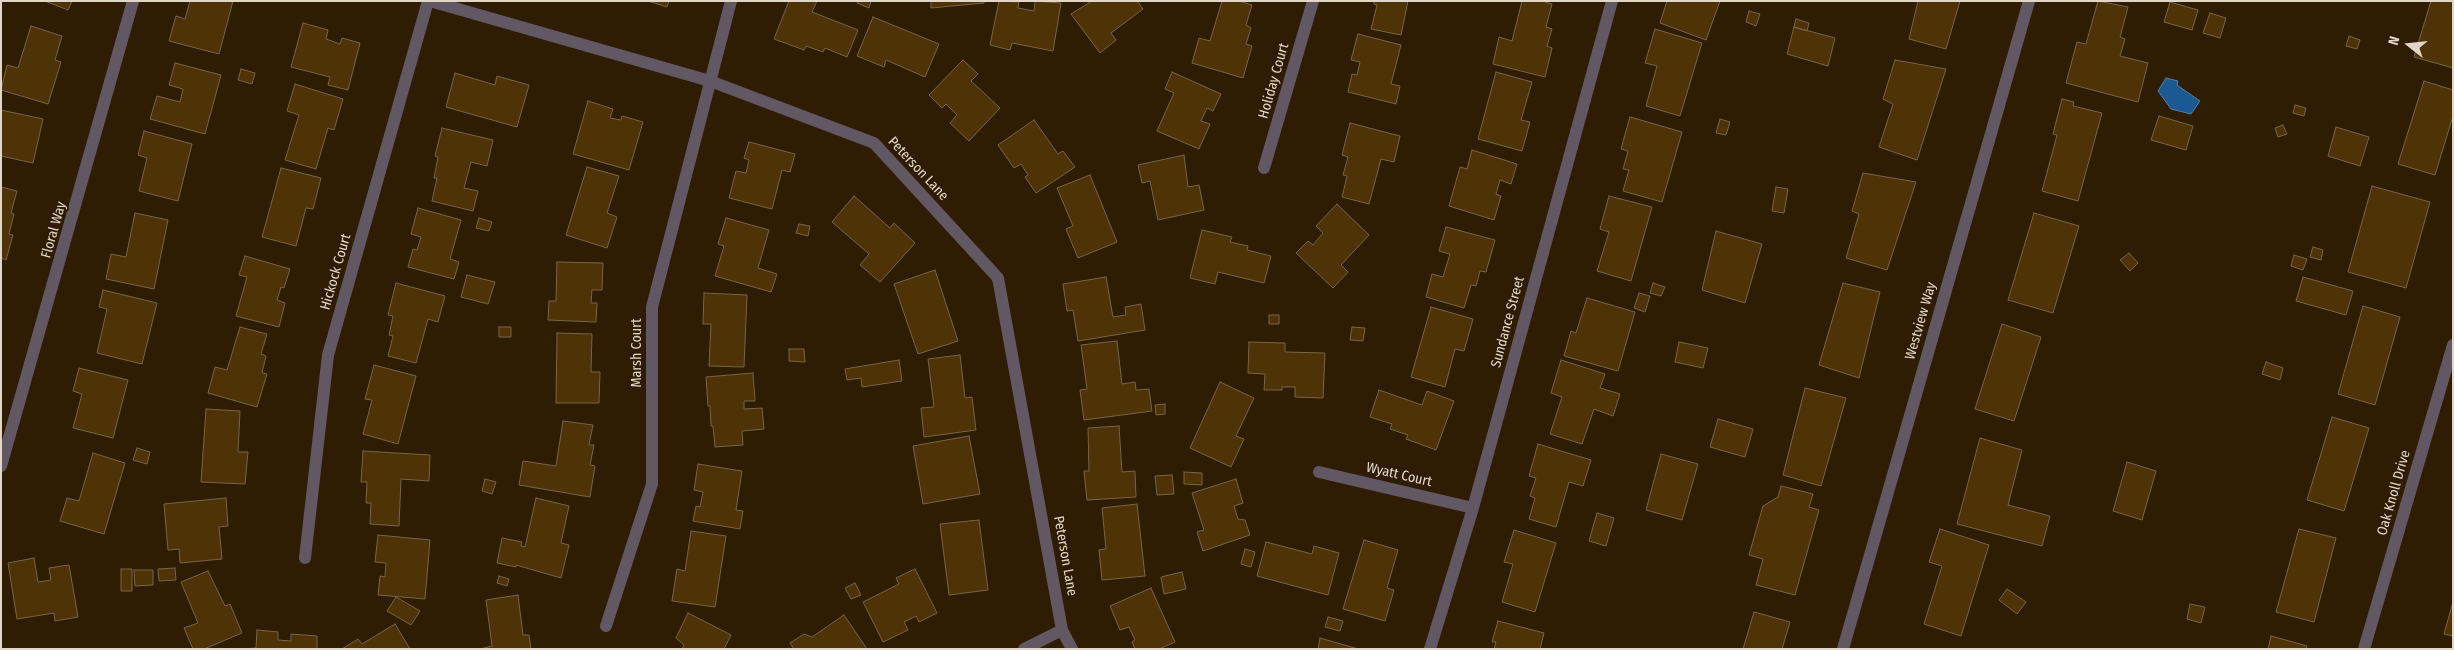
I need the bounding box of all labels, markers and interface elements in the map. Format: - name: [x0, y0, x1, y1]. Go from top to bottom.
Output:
- north arrow: [2384, 20, 2434, 70]
- text: N: [2385, 34, 2403, 47]
- street label: Holiday Court: [1255, 41, 1293, 121]
- street label: Peterson Lane: [884, 134, 952, 204]
- street label: Floral Way: [38, 200, 70, 260]
- street label: Hickock Court: [317, 232, 355, 312]
- street label: Sundance Street: [1488, 275, 1528, 369]
- street label: Westview Way: [1902, 280, 1940, 362]
- street label: Marsh Court: [629, 318, 645, 388]
- street label: Oak Knoll Drive: [2374, 448, 2414, 538]
- street label: Wyatt Court: [1365, 459, 1433, 491]
- street label: Peterson Lane: [1050, 515, 1080, 597]

